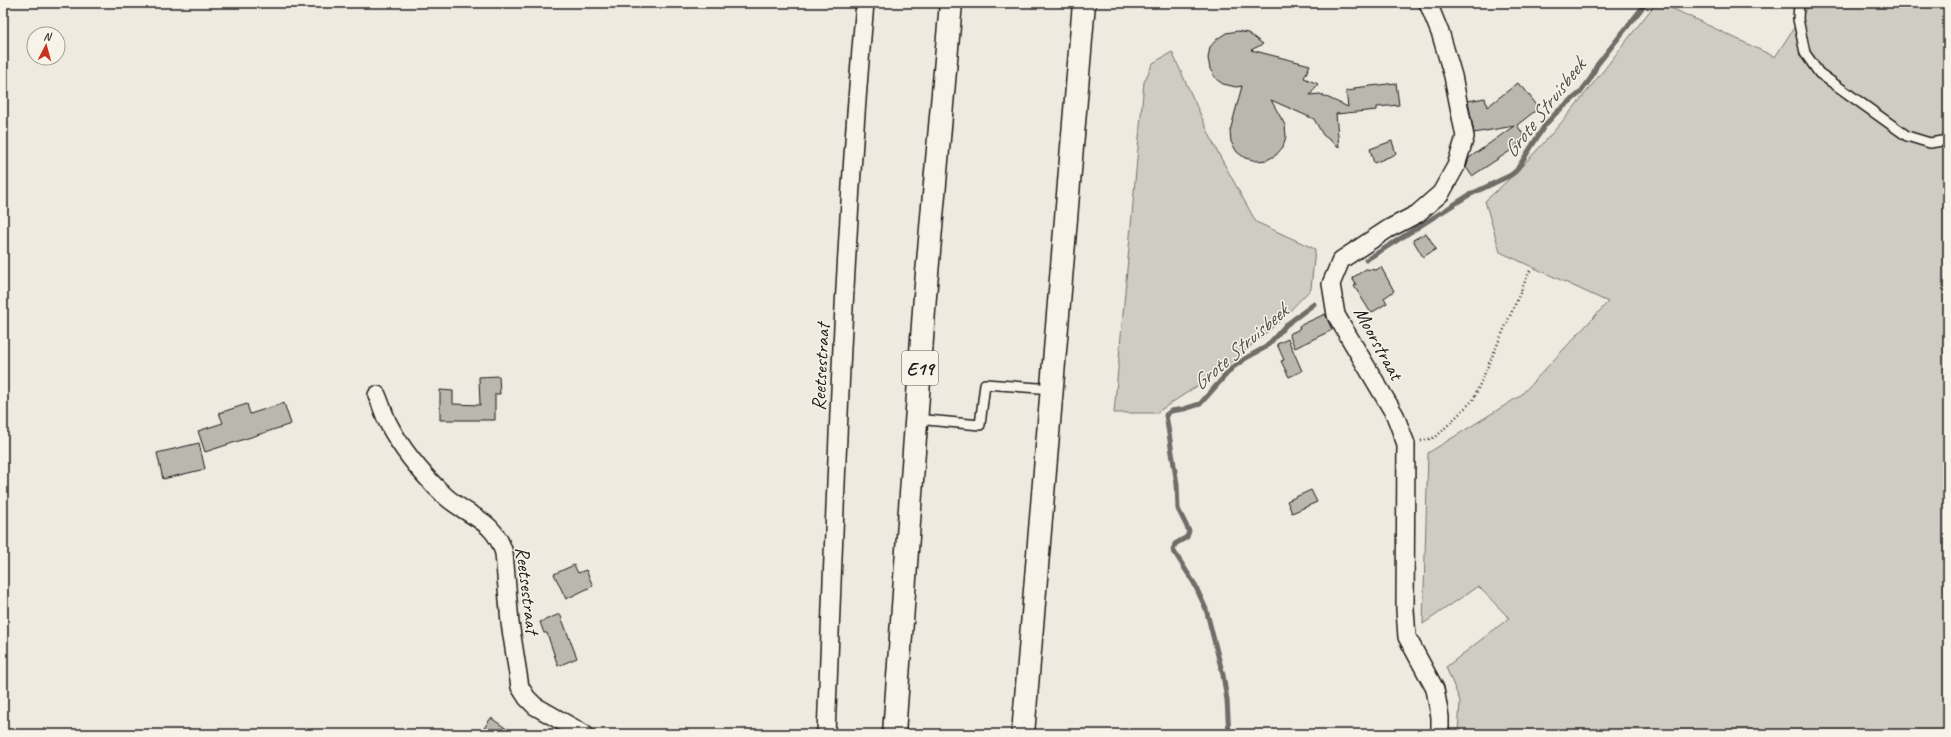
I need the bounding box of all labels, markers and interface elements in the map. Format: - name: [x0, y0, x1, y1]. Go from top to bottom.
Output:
- north arrow: [26, 26, 66, 66]
- text: N: [43, 29, 53, 44]
- water label: Grote Struisbeek: [1497, 51, 1593, 163]
- water label: Grote Struisbeek: [1187, 296, 1296, 396]
- street label: Moorstraat: [1348, 302, 1410, 386]
- street label: Reetsestraat: [806, 319, 835, 411]
- road number: E19: [902, 351, 938, 385]
- street label: Reetsestraat: [510, 545, 546, 638]

